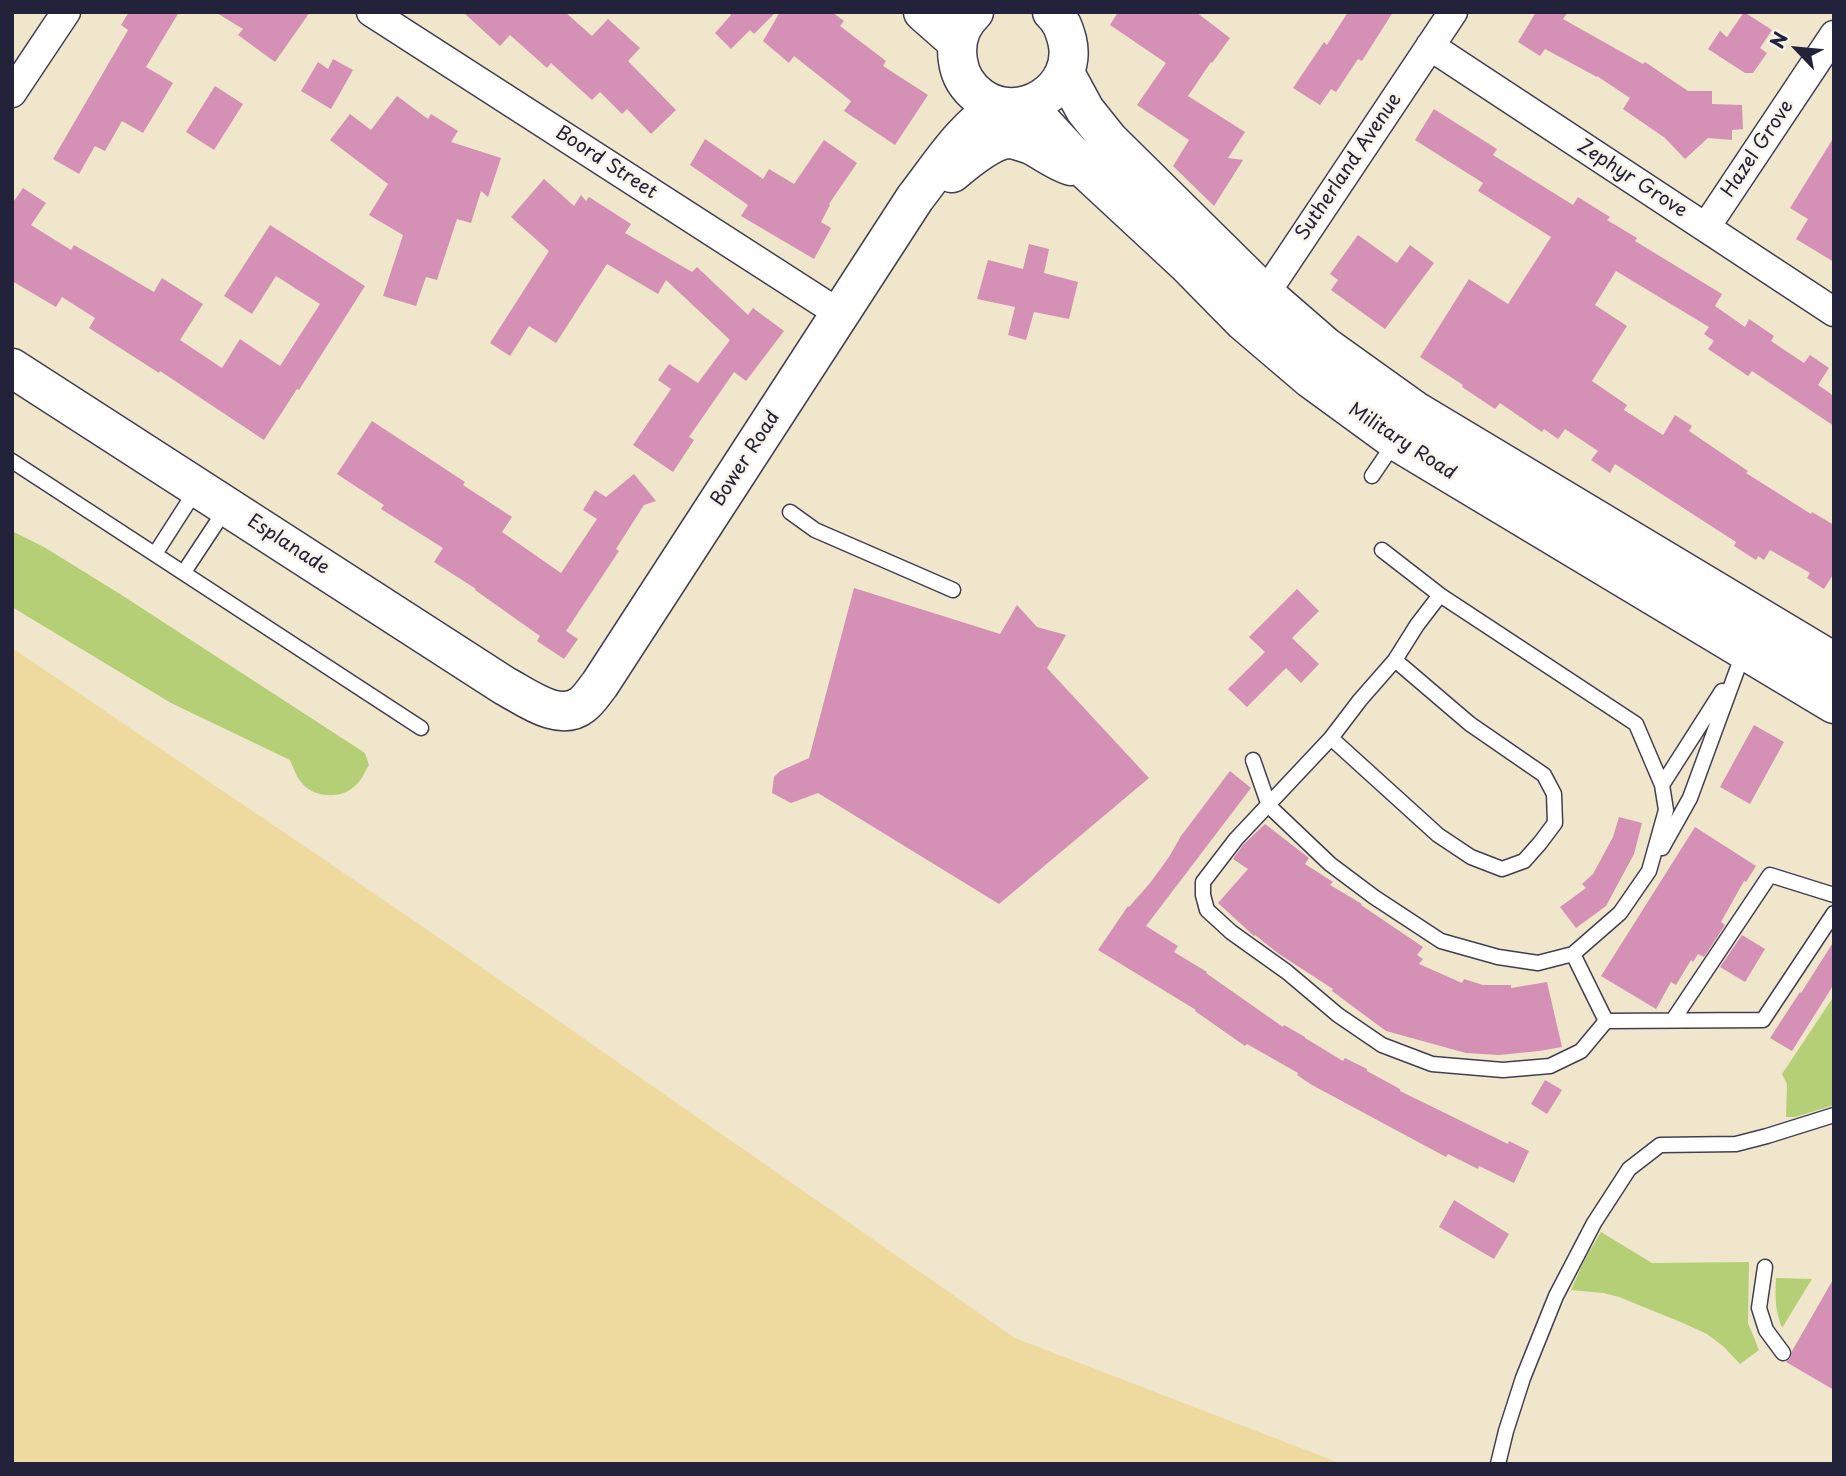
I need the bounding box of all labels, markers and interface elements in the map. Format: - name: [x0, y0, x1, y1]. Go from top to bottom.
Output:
- north arrow: [1762, 14, 1832, 84]
- text: N: [1762, 27, 1794, 53]
- street label: Sutherland Avenue: [1291, 89, 1407, 245]
- street label: Hazel Grove: [1717, 96, 1799, 202]
- street label: Boord Street: [551, 122, 661, 204]
- street label: Zephyr Grove: [1573, 135, 1691, 223]
- street label: Military Road: [1344, 399, 1460, 485]
- street label: Bower Road: [707, 407, 785, 511]
- street label: Esplanade: [243, 510, 333, 580]

